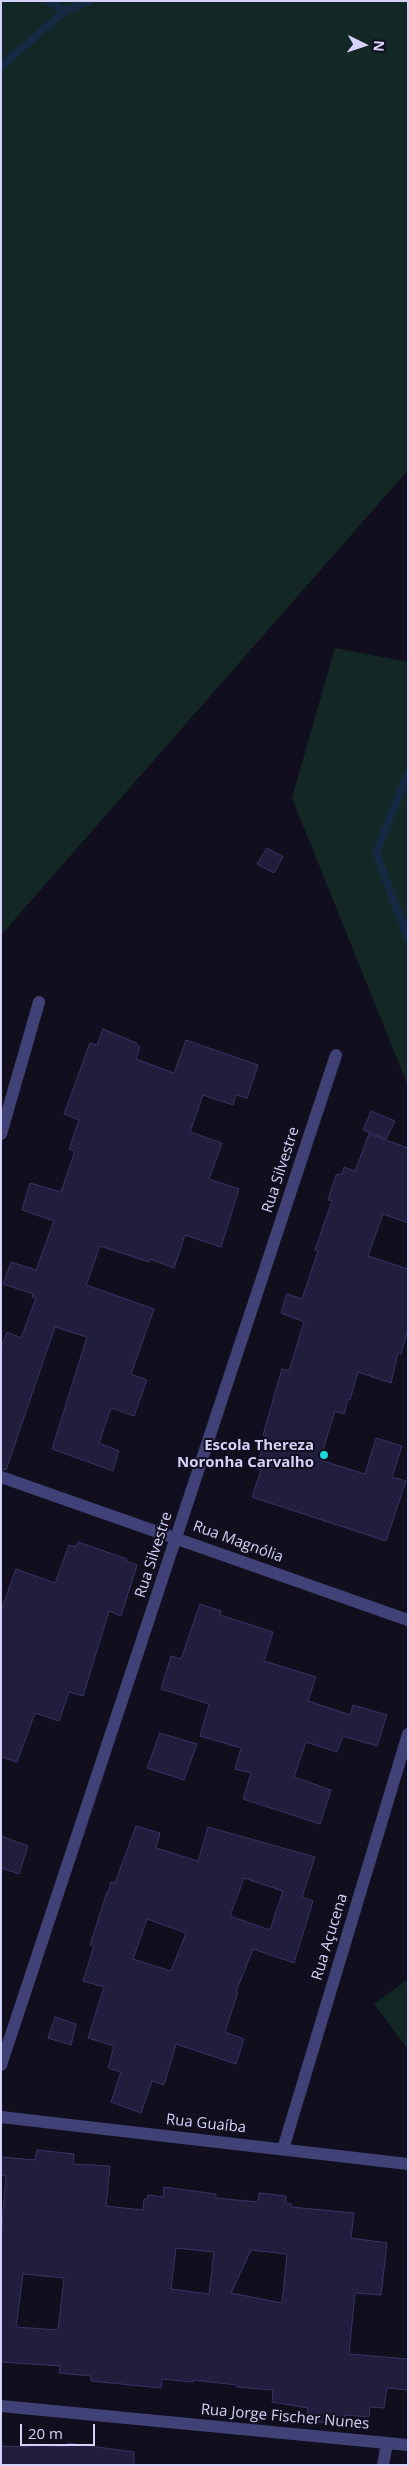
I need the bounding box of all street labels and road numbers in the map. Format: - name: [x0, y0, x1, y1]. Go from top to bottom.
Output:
- street label: Rua Silvestre: [259, 1125, 303, 1215]
- street label: Rua Silvestre: [132, 1510, 176, 1600]
- street label: Rua Magnólia: [190, 1517, 286, 1567]
- street label: Rua Açucena: [308, 1891, 352, 1983]
- street label: Rua Guaíba: [165, 2111, 247, 2137]
- street label: Rua Jorge Fischer Nunes: [200, 2401, 370, 2433]

